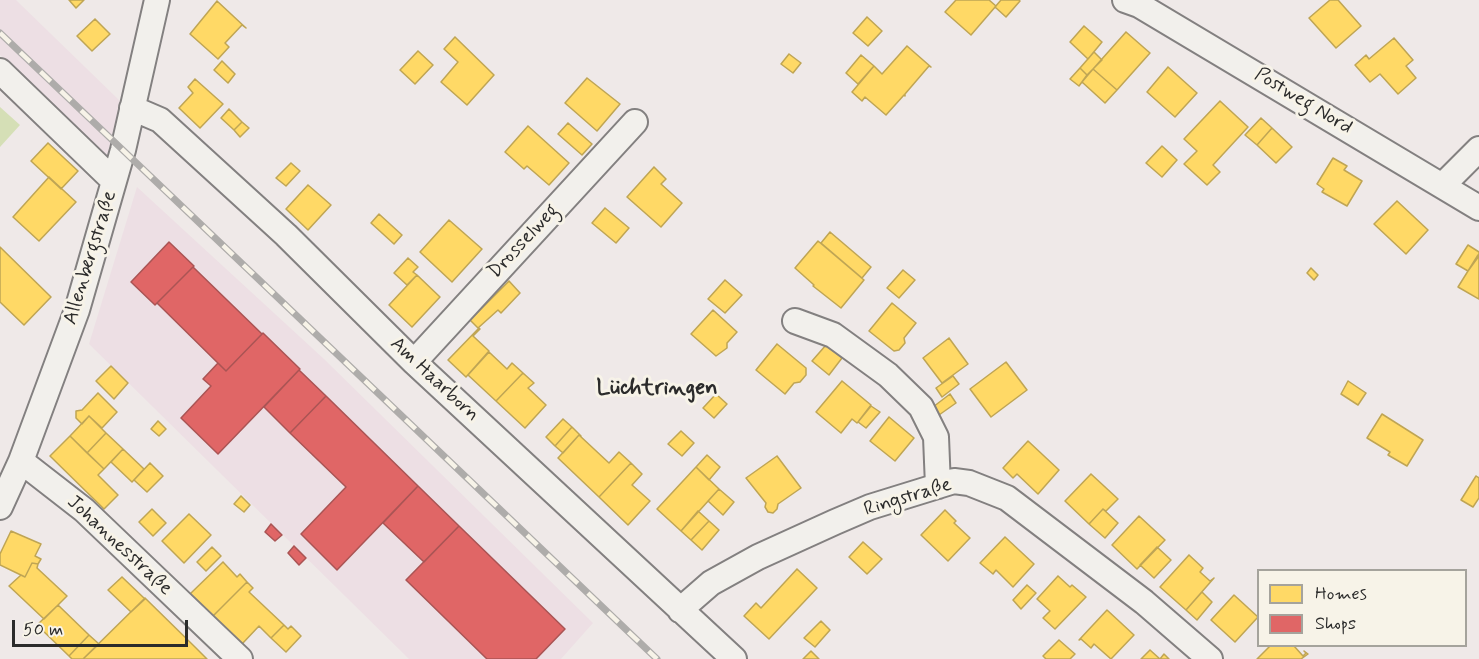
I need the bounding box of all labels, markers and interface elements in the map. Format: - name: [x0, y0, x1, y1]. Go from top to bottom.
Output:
- street label: Postweg Nord: [1250, 63, 1356, 141]
- street label: Allenbergstraße: [59, 188, 123, 328]
- street label: Drosselweg: [483, 200, 565, 284]
- street label: Am Haarborn: [384, 333, 484, 427]
- district label: Lüchtringen: [596, 376, 718, 402]
- street label: Ringstraße: [861, 473, 955, 523]
- street label: Johannesstraße: [61, 491, 177, 601]
- legend: [1257, 569, 1467, 647]
- text: Homes: [1315, 582, 1367, 606]
- scale bar: [15, 608, 190, 646]
- text: Shops: [1315, 612, 1356, 636]
- text: 50 m: [23, 618, 63, 642]

